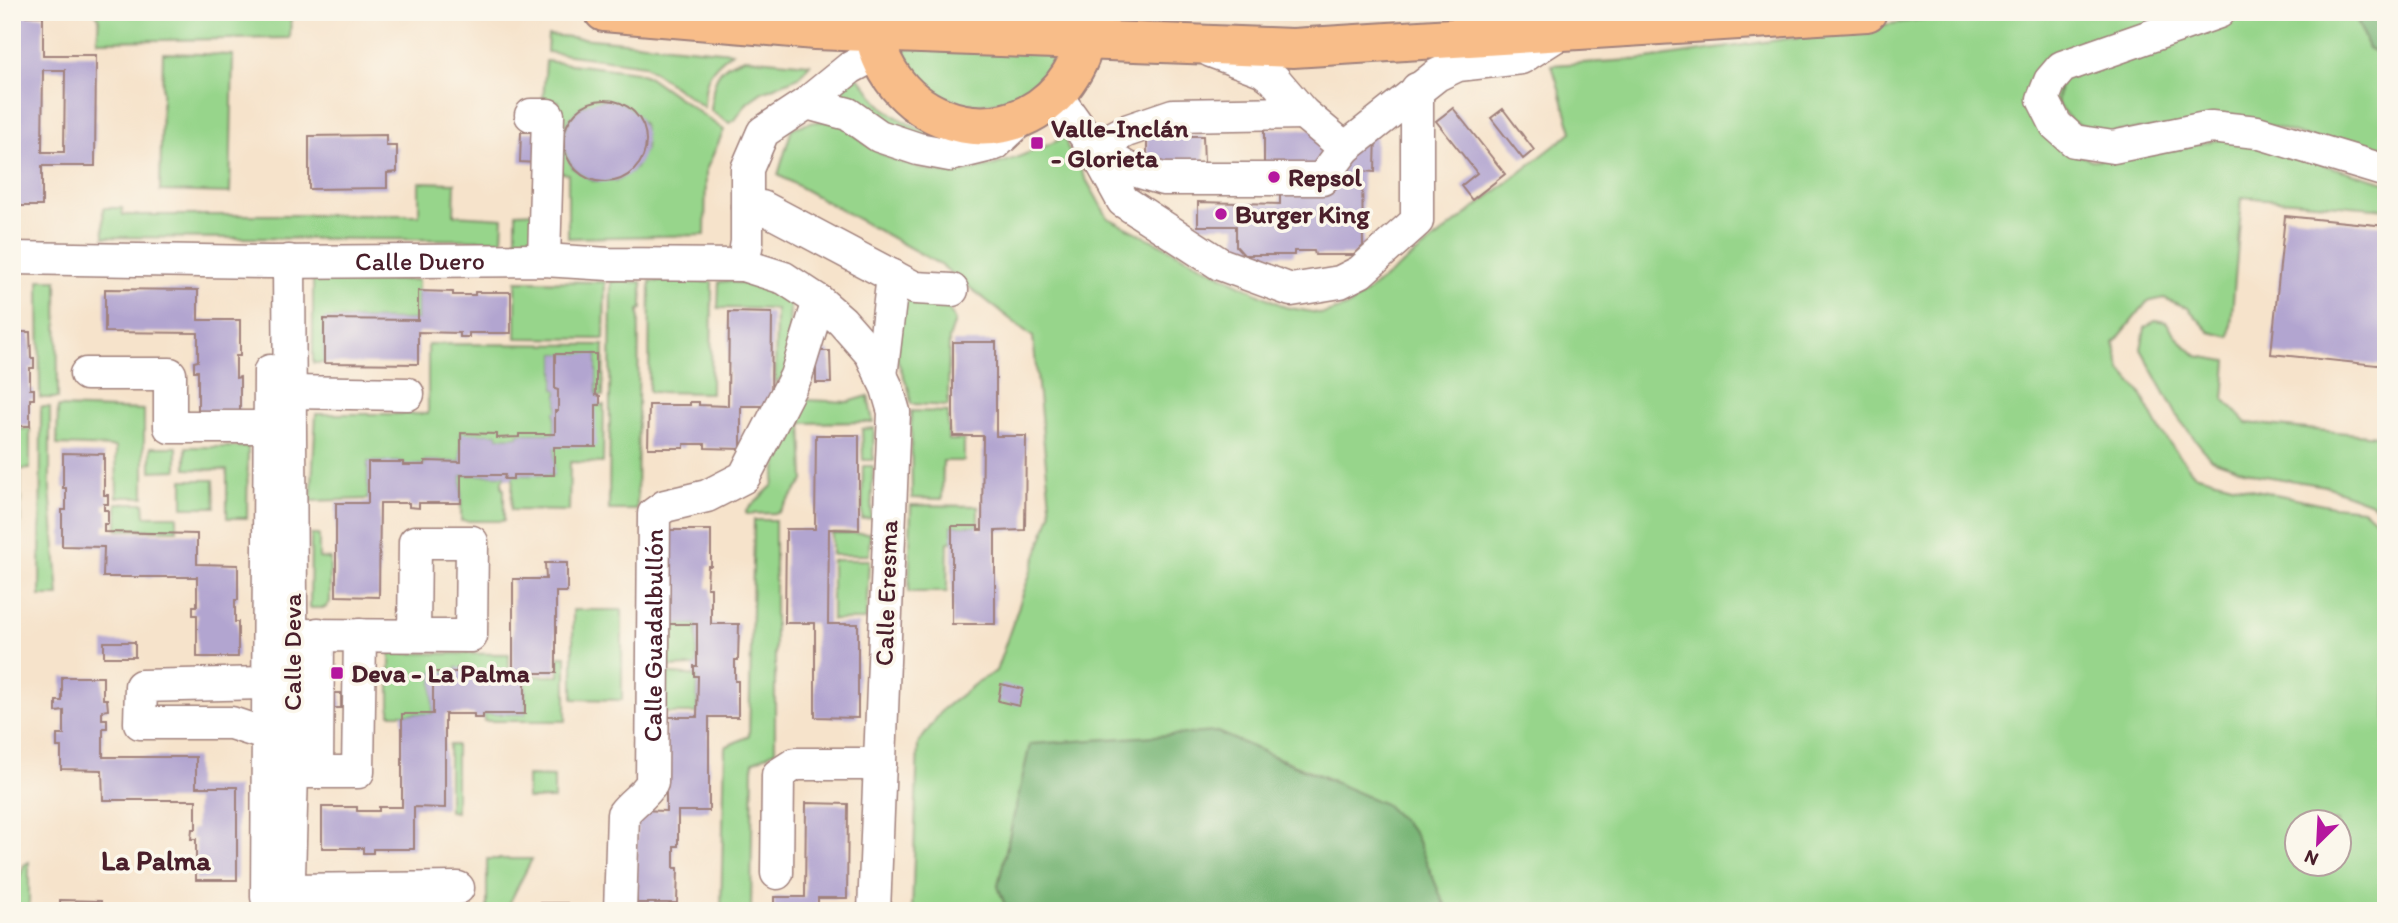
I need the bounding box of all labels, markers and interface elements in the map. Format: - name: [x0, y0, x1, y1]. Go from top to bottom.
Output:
- place label: Valle-Inclán - Glorieta: [1051, 112, 1189, 174]
- marker: Valle-Inclán - Glorieta: [1029, 135, 1045, 151]
- place label: Repsol: [1288, 161, 1362, 193]
- marker: Repsol: [1266, 169, 1282, 185]
- place label: Burger King: [1235, 198, 1370, 230]
- marker: Burger King: [1213, 206, 1229, 222]
- street label: Calle Duero: [355, 244, 485, 277]
- street label: Calle Eresma: [867, 519, 905, 667]
- street label: Calle Guadalbullón: [636, 529, 670, 742]
- street label: Calle Deva: [276, 593, 308, 711]
- place label: Deva - La Palma: [351, 657, 530, 689]
- marker: Deva - La Palma: [329, 665, 345, 681]
- north arrow: [2282, 808, 2352, 878]
- district label: La Palma: [101, 843, 211, 877]
- text: N: [2301, 845, 2322, 871]

